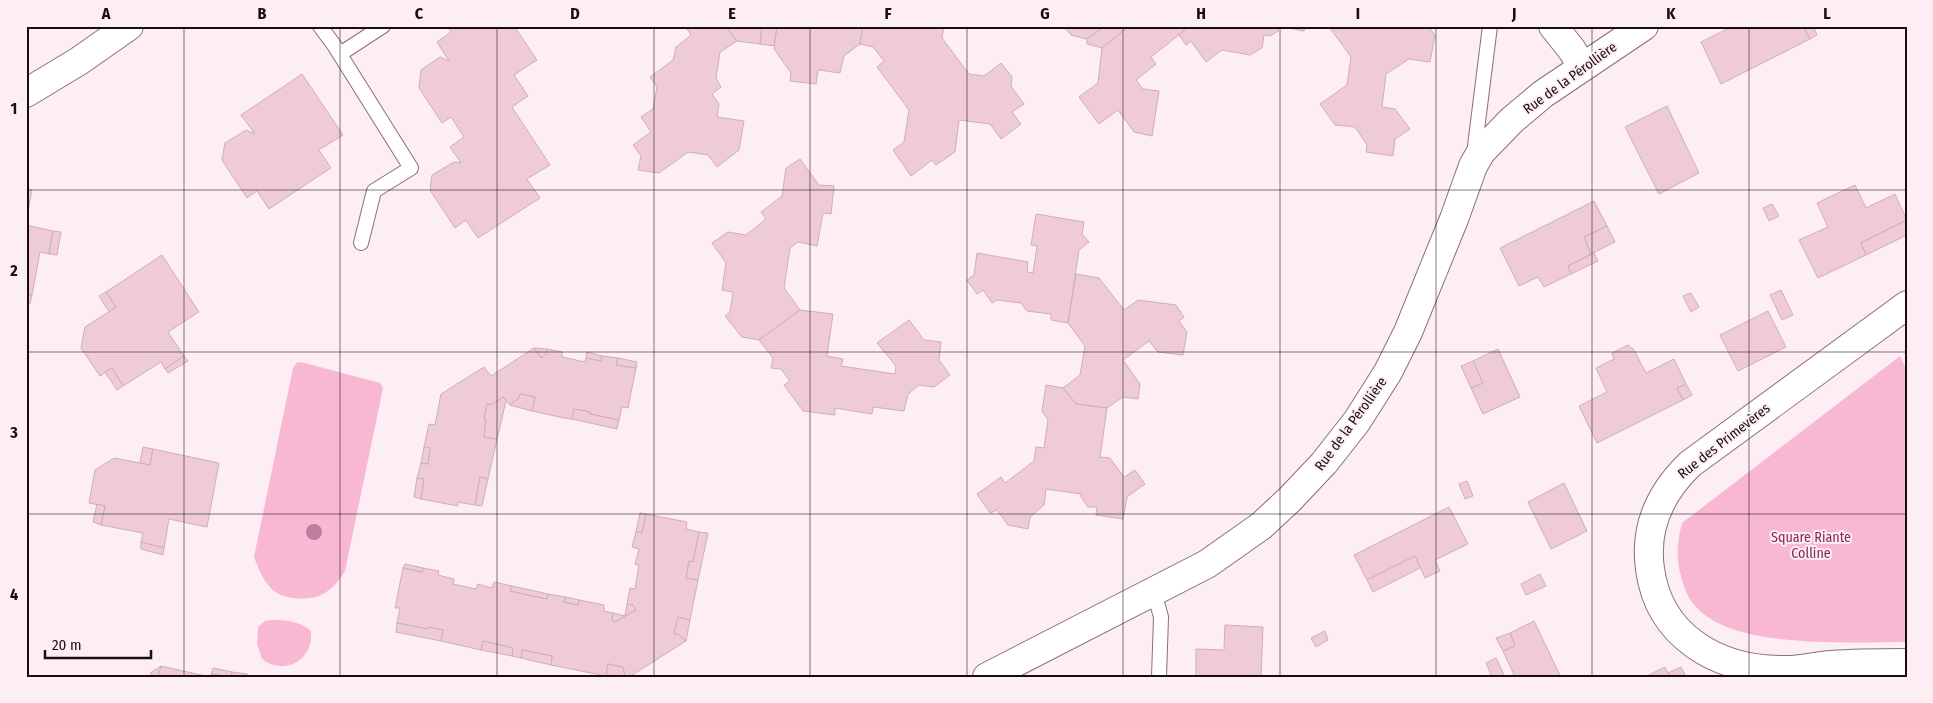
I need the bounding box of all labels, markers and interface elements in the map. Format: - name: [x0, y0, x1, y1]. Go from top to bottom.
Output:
- text: A: [101, 4, 111, 23]
- text: B: [258, 4, 267, 23]
- text: C: [415, 4, 424, 23]
- text: D: [570, 4, 580, 23]
- text: E: [728, 4, 736, 23]
- text: F: [884, 4, 892, 23]
- text: G: [1040, 4, 1050, 23]
- text: H: [1196, 4, 1206, 23]
- text: I: [1356, 4, 1360, 23]
- text: J: [1511, 4, 1516, 23]
- text: K: [1666, 4, 1676, 23]
- text: L: [1823, 4, 1831, 23]
- street label: Rue de la Pérollière: [1520, 38, 1620, 118]
- text: 1: [11, 99, 17, 118]
- text: 2: [9, 261, 18, 280]
- street label: Rue de la Pérollière: [1311, 374, 1391, 474]
- street label: Rue des Primevères: [1674, 400, 1774, 482]
- text: 3: [9, 423, 18, 442]
- park label: Square Riante Colline: [1771, 529, 1851, 562]
- text: 4: [10, 585, 18, 604]
- scale bar: [45, 628, 151, 660]
- text: 20 m: [52, 636, 82, 654]

